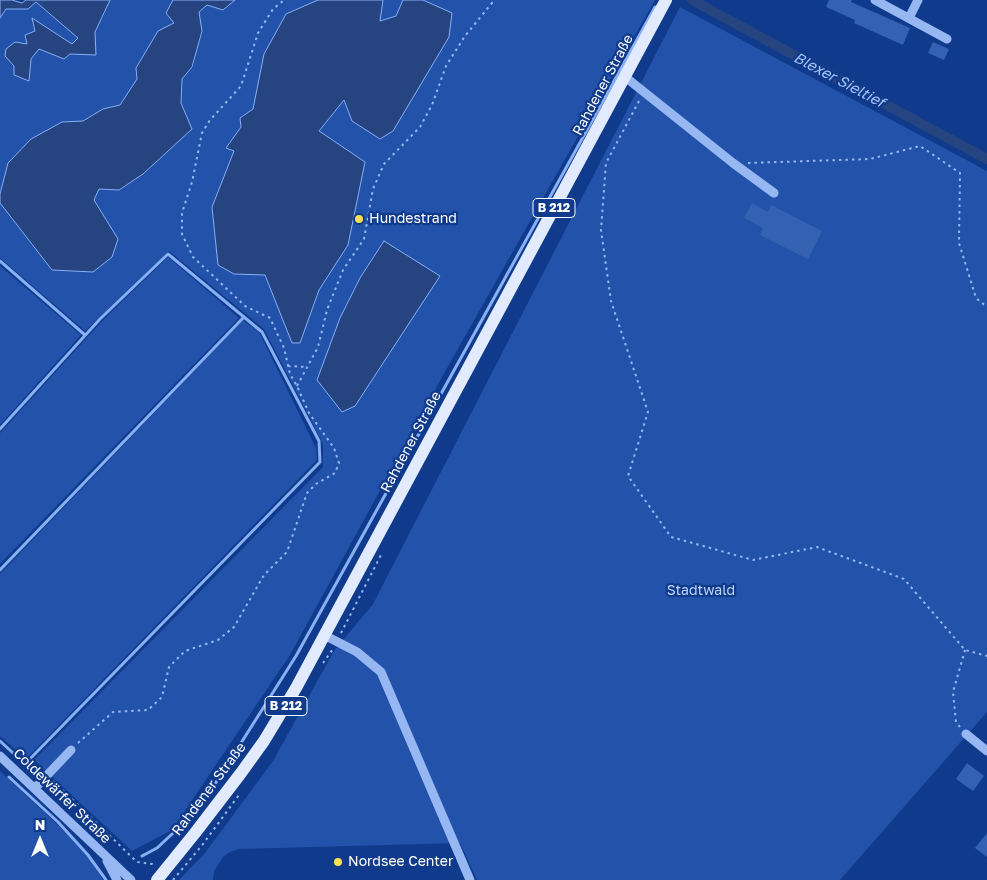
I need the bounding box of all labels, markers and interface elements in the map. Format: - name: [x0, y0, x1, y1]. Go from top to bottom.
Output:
- street label: Rahdener Straße: [569, 32, 637, 138]
- water label: Blexer Sieltief: [791, 49, 887, 111]
- road number: B 212: [533, 198, 575, 218]
- place label: Hundestrand: [369, 211, 457, 227]
- marker: Hundestrand: [353, 213, 365, 225]
- street label: Rahdener Straße: [377, 389, 445, 495]
- park label: Stadtwald: [667, 583, 735, 599]
- road number: B 212: [265, 696, 307, 716]
- street label: Rahdener Straße: [169, 739, 249, 839]
- street label: Coldewärfer Straße: [10, 745, 114, 847]
- north arrow: [15, 815, 65, 865]
- text: N: [35, 816, 45, 833]
- place label: Nordsee Center: [348, 854, 453, 870]
- marker: Nordsee Center: [332, 856, 344, 868]

